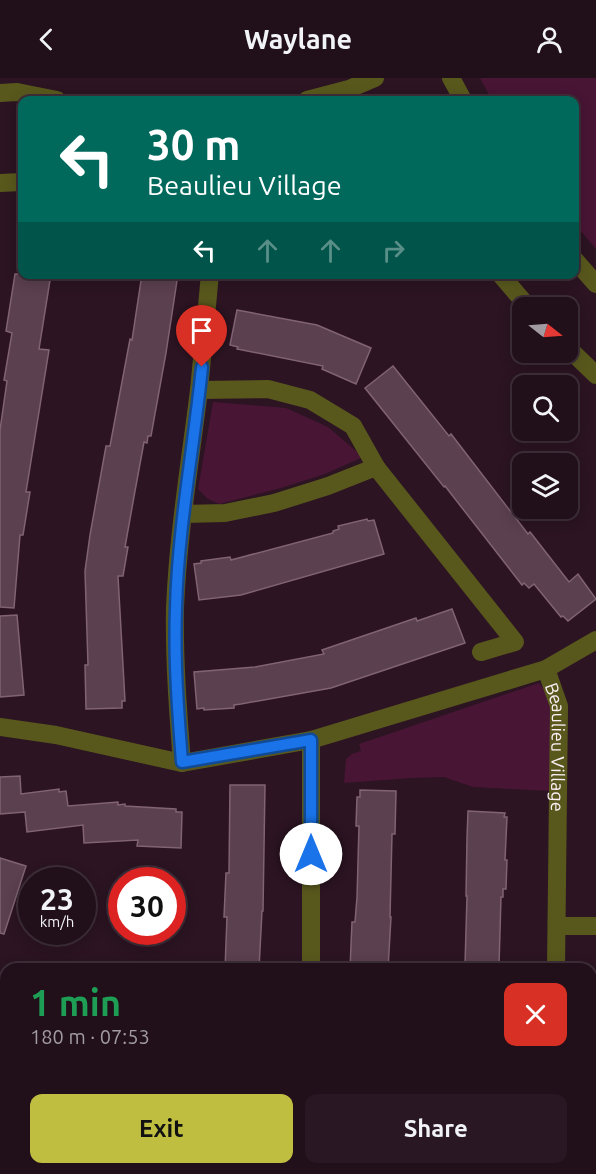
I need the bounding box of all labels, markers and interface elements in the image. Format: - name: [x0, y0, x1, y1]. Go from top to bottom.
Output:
- icon: back: [30, 23, 63, 56]
- icon: person: [533, 23, 566, 56]
- text: Waylane: [244, 24, 352, 54]
- icon: left: [48, 120, 126, 198]
- text: 30 m: [147, 121, 241, 168]
- text: Beaulieu Village: [147, 170, 342, 200]
- icon: left: [188, 234, 221, 267]
- icon: ahead: [251, 234, 284, 267]
- icon: ahead: [314, 234, 347, 267]
- icon: right: [377, 234, 410, 267]
- north arrow: [512, 297, 578, 363]
- map controls: [512, 297, 578, 519]
- pin: [176, 305, 227, 367]
- icon: arrive: [185, 314, 218, 347]
- button: search: [512, 375, 578, 441]
- button: layers: [512, 453, 578, 519]
- street label: Beaulieu Village: [542, 680, 569, 812]
- position arrow: [279, 822, 343, 886]
- speed limit sign: 30: [108, 867, 186, 945]
- text: 23: [40, 882, 74, 916]
- text: km/h: [40, 913, 74, 930]
- text: 1 min: [30, 982, 121, 1023]
- button: close: [504, 983, 567, 1046]
- text: 180 m · 07:53: [30, 1025, 150, 1048]
- button: Exit: [30, 1094, 293, 1163]
- button: Share: [305, 1094, 567, 1163]

